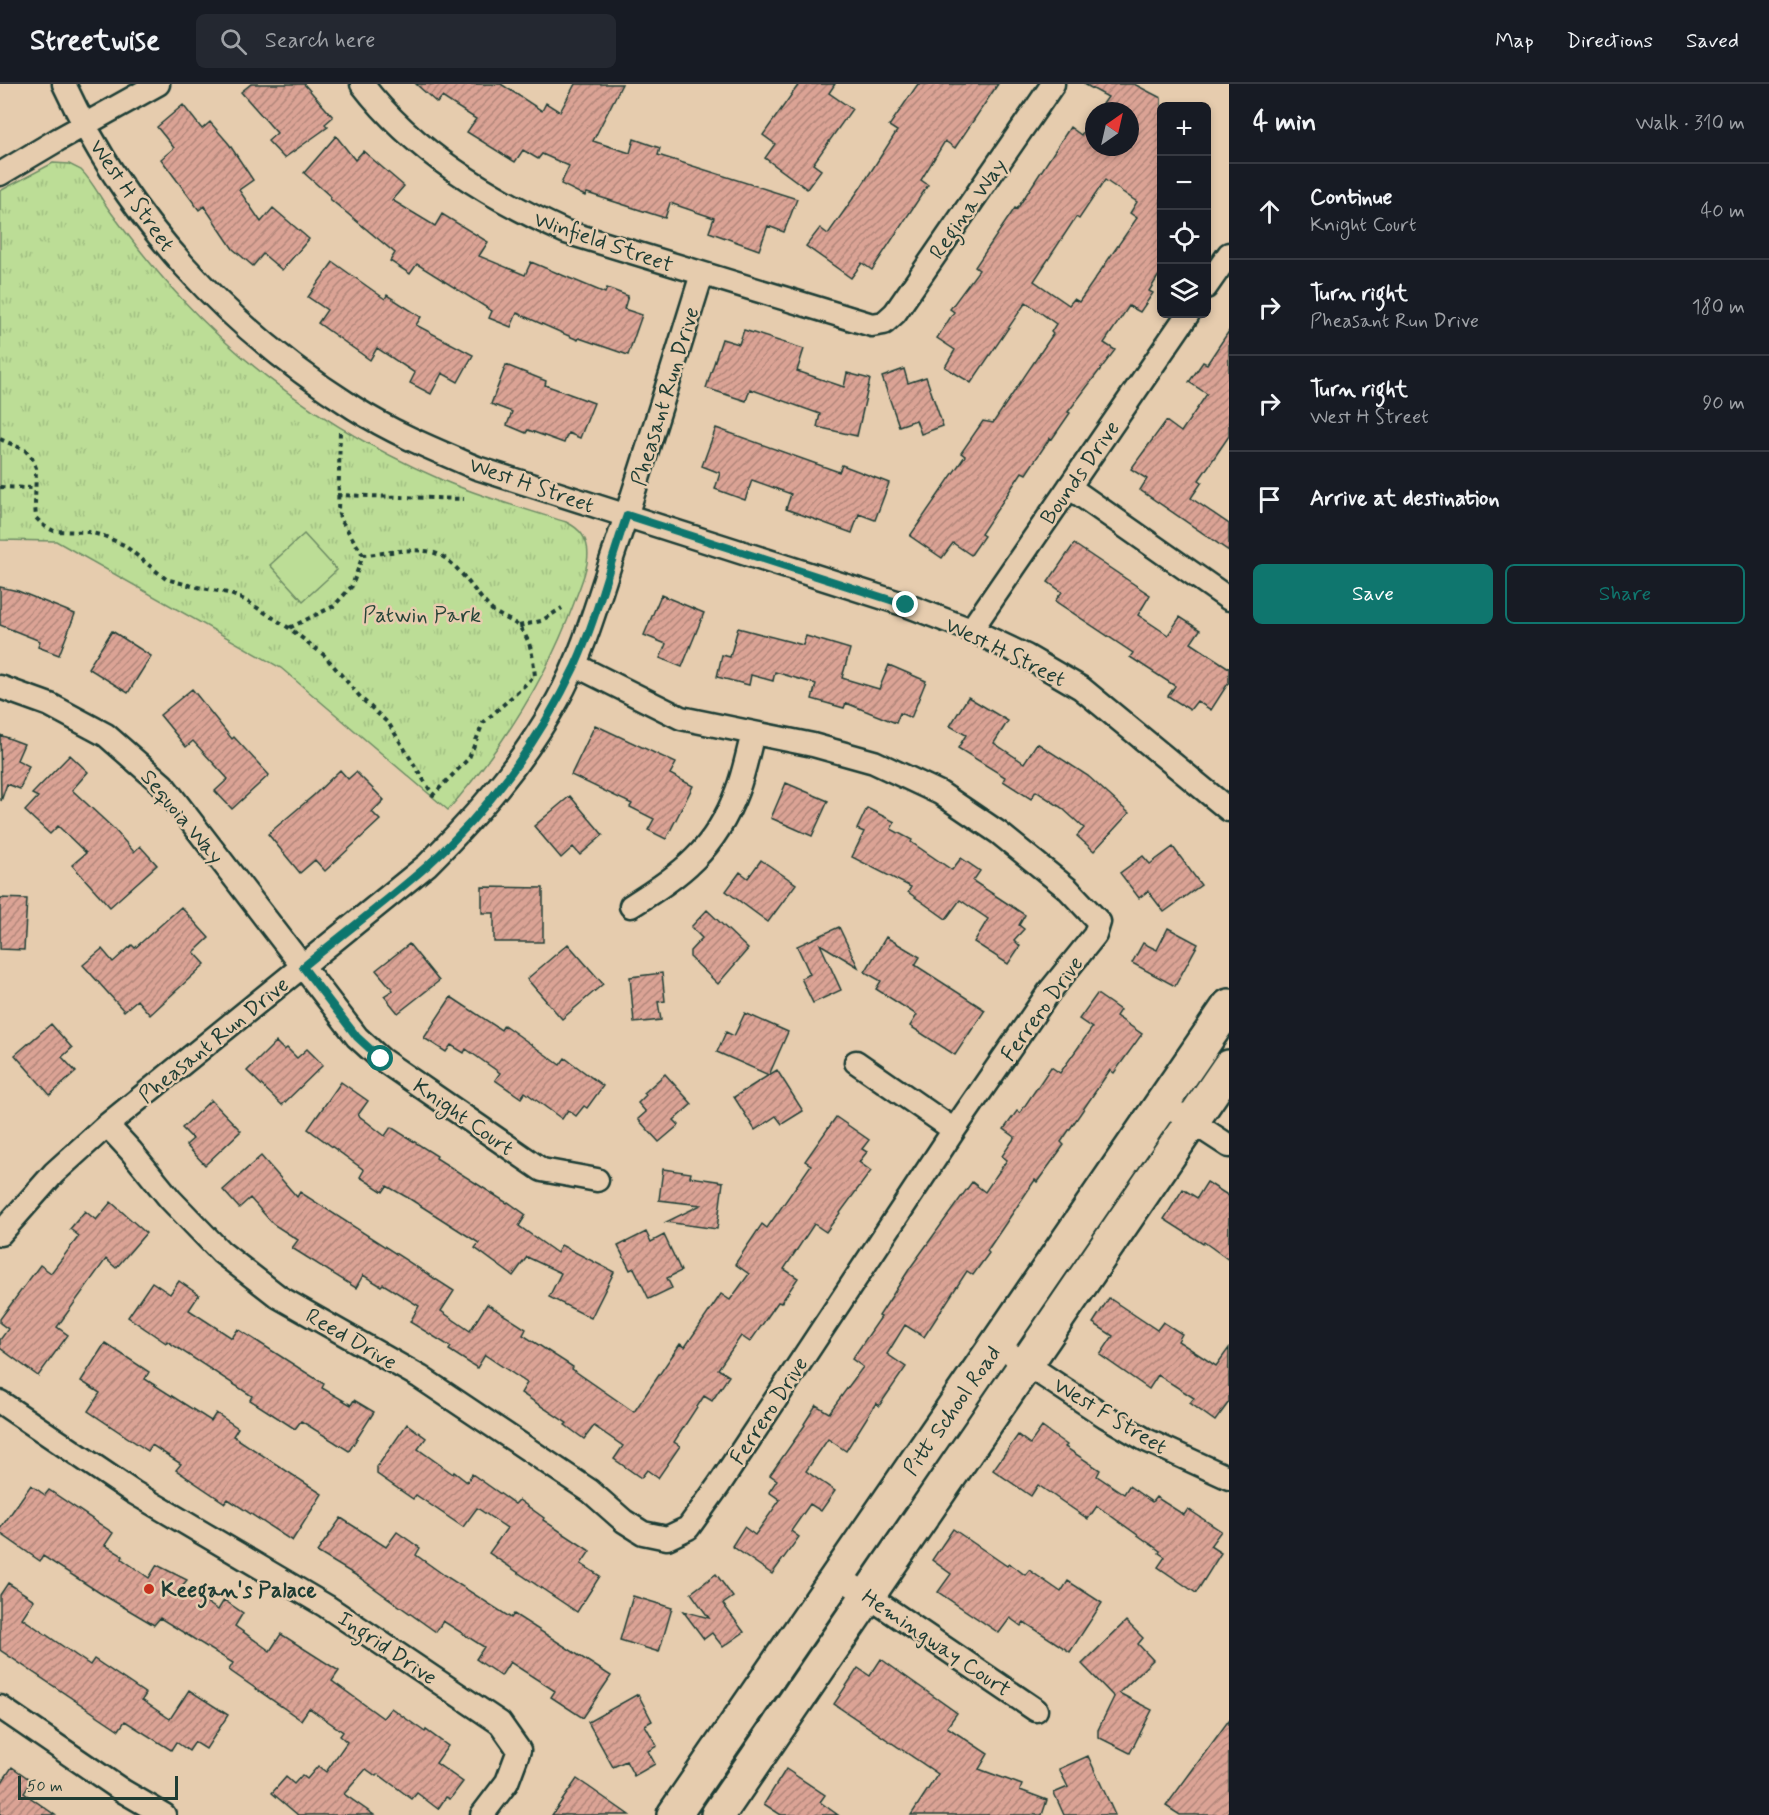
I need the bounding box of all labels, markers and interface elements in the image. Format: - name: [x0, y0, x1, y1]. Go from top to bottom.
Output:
- search box: [196, 14, 616, 68]
- text: Streetwise: [30, 23, 160, 60]
- icon: search: [217, 25, 250, 58]
- text: Search here: [265, 27, 375, 55]
- text: Map: [1495, 27, 1534, 55]
- text: Directions: [1567, 27, 1653, 55]
- text: Saved: [1686, 27, 1739, 55]
- north arrow: [1085, 102, 1139, 156]
- map controls: [1157, 102, 1211, 318]
- button: +: [1157, 102, 1211, 156]
- text: 4 min: [1253, 106, 1316, 140]
- text: Walk · 310 m: [1635, 110, 1745, 137]
- street label: West H Street: [82, 135, 180, 258]
- street label: Regina Way: [924, 153, 1016, 267]
- button: −: [1157, 156, 1211, 210]
- text: Continue: [1310, 184, 1392, 212]
- icon: ahead: [1253, 195, 1286, 228]
- text: 40 m: [1701, 198, 1745, 225]
- street label: Winfield Street: [530, 206, 677, 280]
- button: locate: [1157, 210, 1211, 264]
- text: Knight Court: [1310, 212, 1416, 239]
- button: layers: [1157, 264, 1211, 318]
- text: Turn right: [1310, 280, 1408, 308]
- icon: right: [1253, 291, 1286, 324]
- text: 180 m: [1692, 294, 1745, 321]
- street label: Pheasant Run Drive: [625, 304, 706, 490]
- text: Pheasant Run Drive: [1310, 308, 1479, 335]
- text: Turn right: [1310, 376, 1408, 404]
- icon: right: [1253, 387, 1286, 420]
- text: 90 m: [1702, 390, 1745, 417]
- text: West H Street: [1310, 404, 1429, 431]
- street label: Bounds Drive: [1035, 416, 1127, 531]
- street label: West H Street: [465, 451, 598, 520]
- icon: arrive: [1253, 483, 1286, 516]
- text: Arrive at destination: [1310, 485, 1500, 513]
- button: Save: [1253, 564, 1493, 624]
- button: Share: [1505, 564, 1745, 624]
- route end: [892, 591, 918, 617]
- park label: Patwin Park: [363, 602, 481, 630]
- street label: West H Street: [940, 612, 1070, 694]
- street label: Sequoia Way: [134, 764, 229, 870]
- street label: Ferrero Drive: [995, 951, 1090, 1067]
- street label: Pheasant Run Drive: [133, 971, 295, 1110]
- route start: [367, 1045, 393, 1071]
- street label: Knight Court: [405, 1073, 519, 1165]
- street label: Reed Drive: [300, 1302, 402, 1377]
- street label: Pitt School Road: [897, 1341, 1008, 1482]
- street label: Ferrero Drive: [724, 1352, 815, 1470]
- street label: West F Street: [1048, 1372, 1172, 1462]
- place label: Keegan's Palace: [161, 1577, 317, 1609]
- marker: Keegan's Palace: [142, 1582, 156, 1596]
- street label: Hemingway Court: [855, 1583, 1016, 1705]
- street label: Ingrid Drive: [330, 1605, 442, 1695]
- scale bar: [18, 1773, 178, 1800]
- text: 50 m: [27, 1776, 63, 1797]

